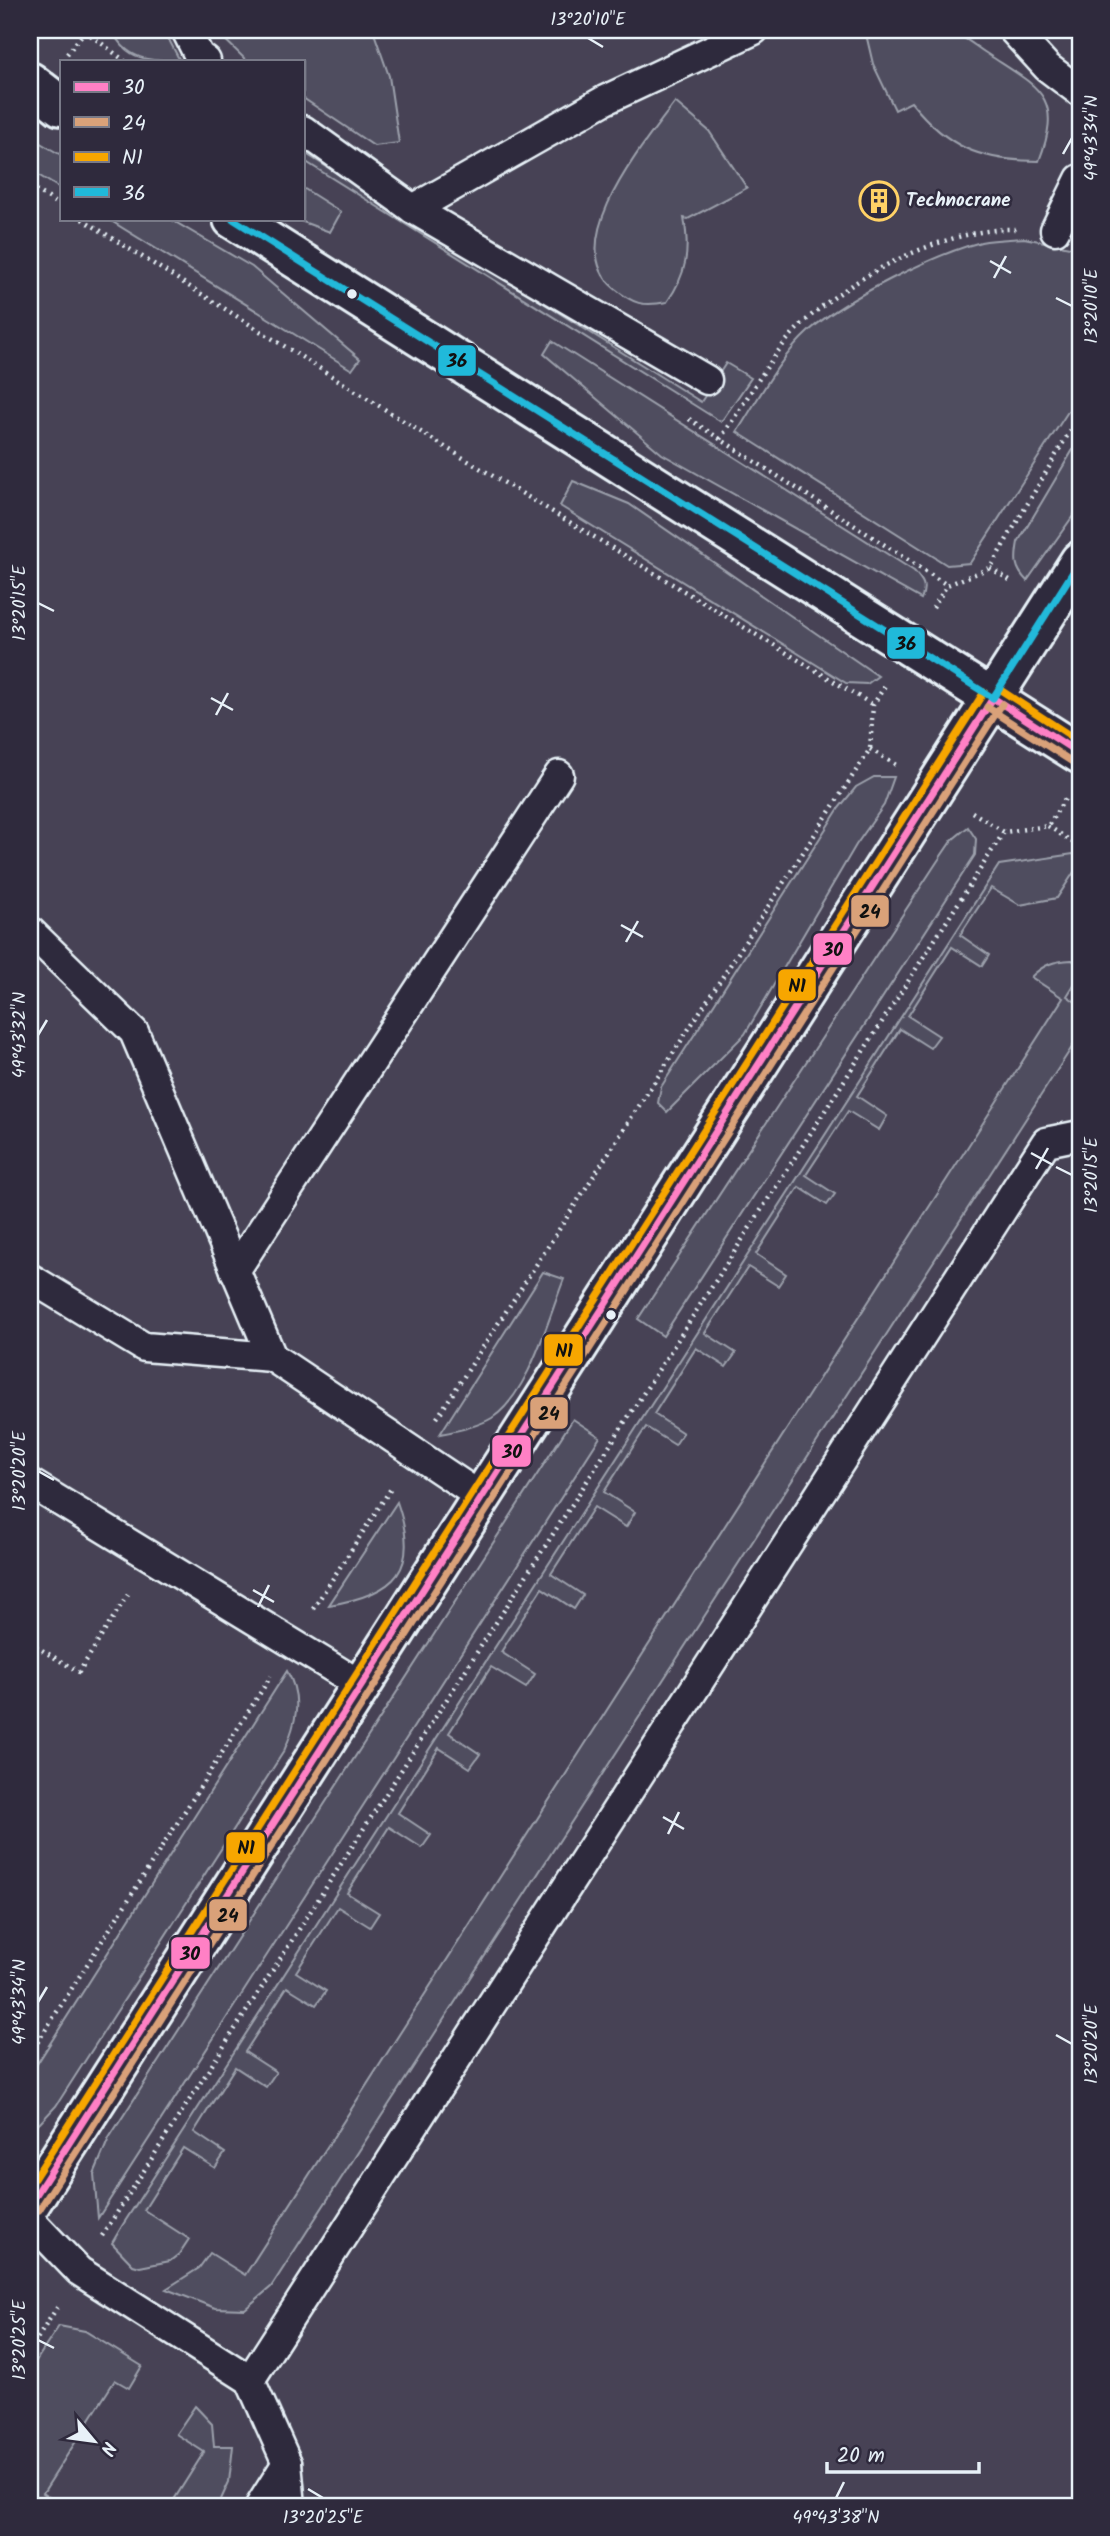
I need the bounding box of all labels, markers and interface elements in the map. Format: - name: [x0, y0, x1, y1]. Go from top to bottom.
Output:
- text: 13°20'10"E: [550, 6, 626, 35]
- legend: [60, 60, 304, 220]
- text: 30: [122, 72, 145, 105]
- text: 49°43'34"N: [1078, 95, 1107, 181]
- text: 24: [122, 108, 146, 141]
- text: N1: [122, 142, 143, 175]
- text: 36: [122, 178, 146, 211]
- building icon: Technocrane: [858, 180, 900, 222]
- place label: Technocrane: [906, 186, 1010, 216]
- text: 13°20'10"E: [1078, 268, 1107, 344]
- unlabelled marker: [345, 287, 359, 301]
- line badge: 36: [437, 344, 477, 377]
- text: 36: [446, 347, 467, 377]
- text: 13°20'15"E: [6, 565, 35, 641]
- line badge: 36: [886, 626, 926, 660]
- text: 36: [895, 630, 916, 660]
- line badge: 24: [850, 894, 890, 928]
- text: 24: [859, 898, 881, 928]
- line badge: 30: [812, 932, 853, 966]
- text: 30: [822, 936, 843, 966]
- line badge: N1: [777, 968, 817, 1002]
- text: N1: [788, 972, 806, 1002]
- text: 49°43'32"N: [6, 992, 35, 1078]
- text: 13°20'15"E: [1078, 1137, 1107, 1213]
- unlabelled marker: [604, 1308, 618, 1322]
- line badge: N1: [543, 1333, 584, 1367]
- text: N1: [555, 1337, 573, 1367]
- line badge: 24: [529, 1396, 569, 1430]
- text: 24: [538, 1400, 560, 1430]
- text: 13°20'20"E: [6, 1431, 35, 1511]
- line badge: 30: [491, 1434, 532, 1468]
- text: 30: [501, 1438, 522, 1468]
- line badge: N1: [225, 1831, 266, 1864]
- text: N1: [237, 1834, 255, 1864]
- line badge: 24: [208, 1898, 248, 1932]
- text: 24: [217, 1902, 239, 1932]
- line badge: 30: [170, 1936, 211, 1970]
- text: 30: [179, 1940, 200, 1970]
- text: 49°43'34"N: [6, 1959, 35, 2045]
- text: 13°20'20"E: [1078, 2004, 1107, 2084]
- text: 13°20'25"E: [6, 2299, 35, 2380]
- north arrow: [60, 2406, 130, 2476]
- scale bar: [827, 2431, 979, 2475]
- text: N: [91, 2436, 123, 2461]
- text: 20 m: [837, 2440, 885, 2473]
- text: 13°20'25"E: [283, 2504, 364, 2533]
- text: 49°43'38"N: [793, 2504, 879, 2533]

